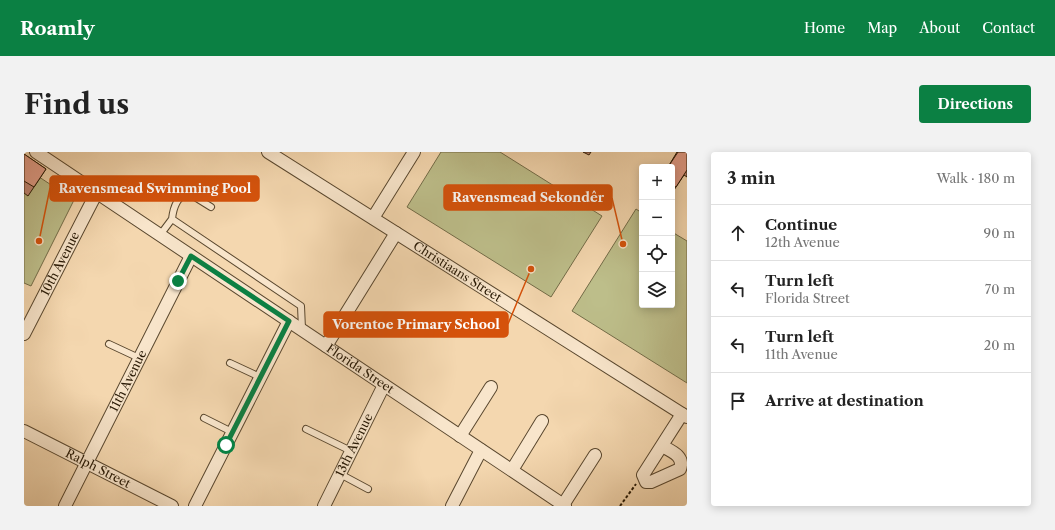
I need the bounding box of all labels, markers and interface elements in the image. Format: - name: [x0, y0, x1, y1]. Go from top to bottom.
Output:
- text: Roamly: [20, 17, 95, 40]
- text: Home: [804, 19, 845, 37]
- text: Map: [867, 19, 897, 37]
- text: About: [919, 19, 960, 37]
- text: Contact: [982, 19, 1035, 37]
- button: Directions: [919, 85, 1031, 123]
- text: Find us: [24, 87, 129, 121]
- map controls: [639, 164, 675, 308]
- button: +: [639, 164, 675, 200]
- text: 3 min: [727, 168, 776, 188]
- text: Walk · 180 m: [936, 170, 1015, 186]
- callout: Ravensmead Swimming Pool: [50, 176, 259, 201]
- text: Ravensmead Swimming Pool: [59, 180, 252, 196]
- callout: Ravensmead Sekondêr: [444, 185, 612, 210]
- text: Ravensmead Sekondêr: [452, 189, 605, 205]
- button: −: [639, 200, 675, 236]
- text: Continue: [765, 215, 837, 234]
- icon: ahead: [727, 222, 749, 244]
- text: 90 m: [984, 225, 1015, 241]
- street label: 10th Avenue: [37, 229, 82, 298]
- text: 12th Avenue: [765, 234, 840, 250]
- button: locate: [639, 236, 675, 272]
- street label: Christiaans Street: [411, 238, 505, 305]
- text: Turn left: [765, 271, 834, 290]
- route end: [169, 272, 187, 290]
- button: layers: [639, 272, 675, 308]
- icon: left: [727, 278, 749, 300]
- text: 70 m: [985, 281, 1015, 297]
- text: Florida Street: [765, 290, 850, 306]
- callout: Vorentoe Primary School: [324, 312, 508, 337]
- text: Vorentoe Primary School: [331, 316, 500, 332]
- text: Turn left: [765, 327, 834, 346]
- icon: left: [727, 334, 749, 356]
- text: 20 m: [984, 337, 1015, 353]
- street label: Florida Street: [324, 340, 398, 397]
- text: 11th Avenue: [765, 346, 838, 362]
- street label: 11th Avenue: [106, 347, 150, 414]
- icon: arrive: [727, 390, 749, 412]
- text: Arrive at destination: [765, 391, 924, 410]
- street label: 13th Avenue: [332, 410, 376, 479]
- route start: [217, 436, 235, 454]
- street label: Ralph Street: [63, 445, 134, 491]

